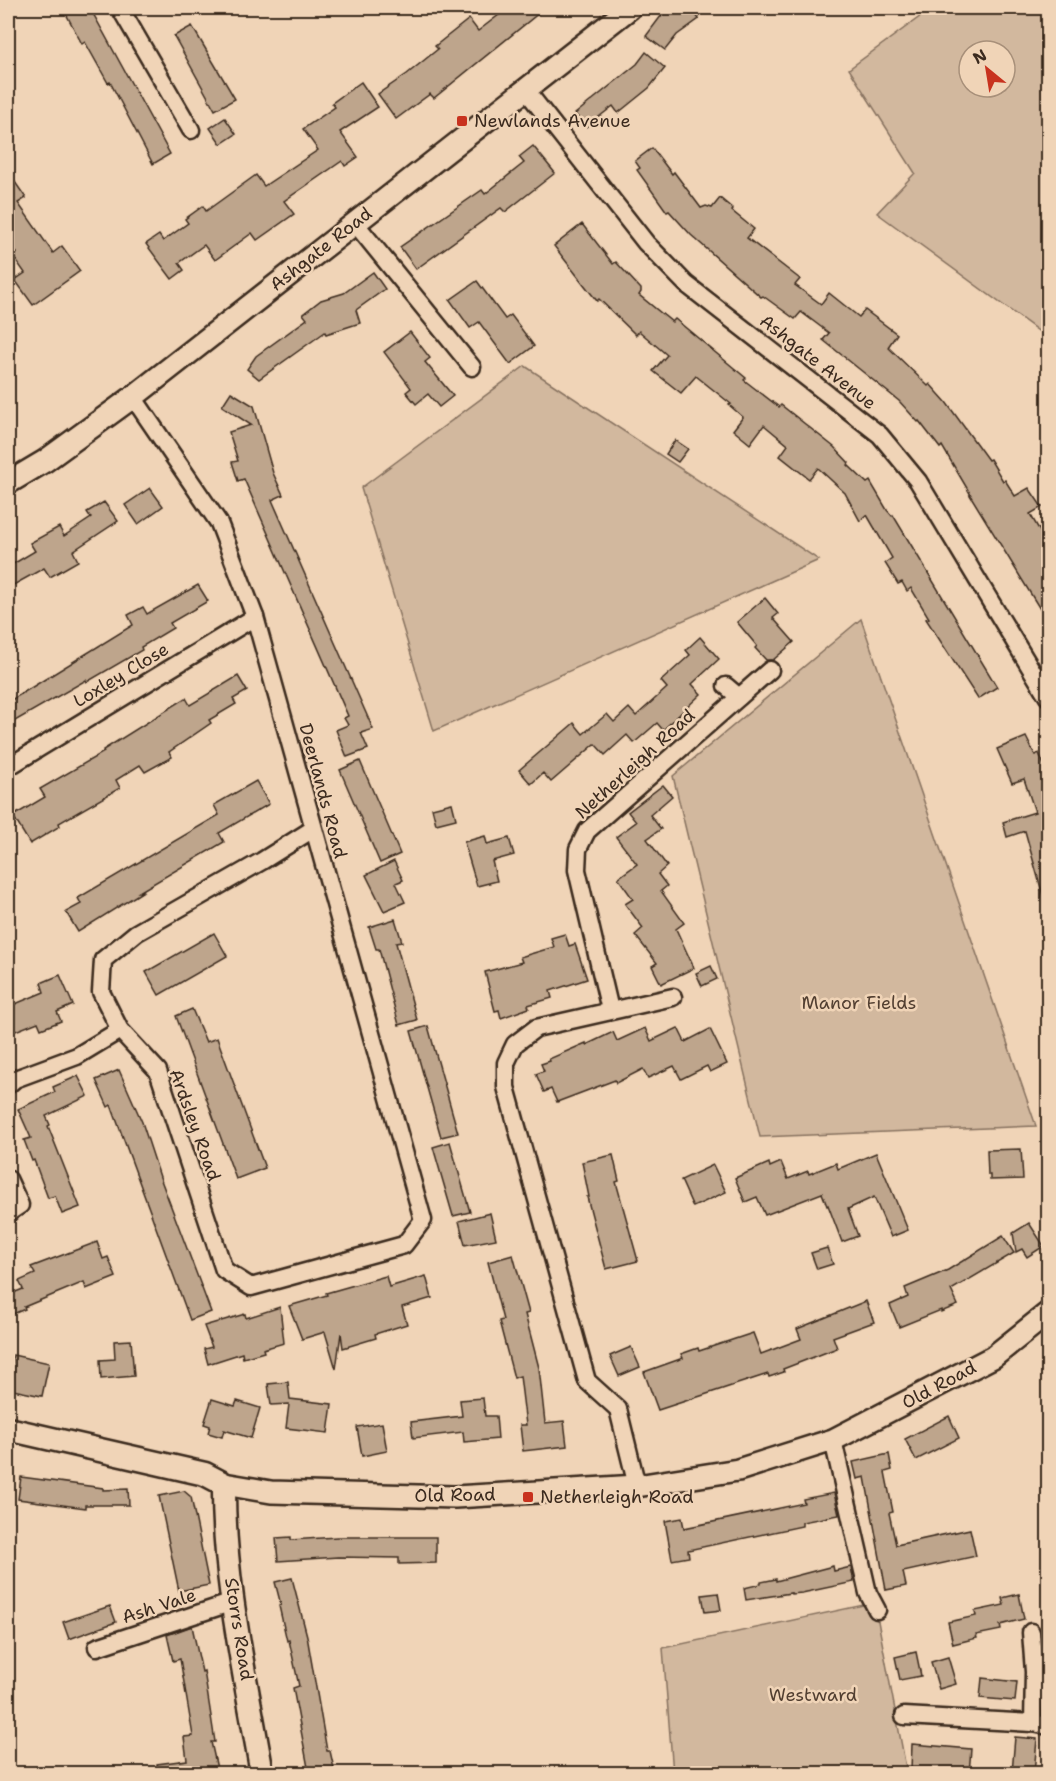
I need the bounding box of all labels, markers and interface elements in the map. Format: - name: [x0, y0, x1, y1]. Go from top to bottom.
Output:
- north arrow: [957, 39, 1017, 99]
- text: N: [969, 44, 990, 69]
- place label: Newlands Avenue: [474, 109, 631, 133]
- marker: Newlands Avenue: [455, 114, 469, 128]
- street label: Ashgate Road: [265, 202, 377, 296]
- street label: Ashgate Avenue: [755, 309, 881, 415]
- street label: Loxley Close: [69, 637, 173, 713]
- street label: Netherleigh Road: [570, 704, 700, 824]
- street label: Deerlands Road: [293, 721, 353, 861]
- park label: Manor Fields: [802, 991, 916, 1015]
- street label: Ardsley Road: [164, 1066, 226, 1184]
- street label: Old Road: [898, 1355, 980, 1415]
- street label: Old Road: [414, 1482, 496, 1508]
- place label: Netherleigh Road: [540, 1485, 694, 1509]
- marker: Netherleigh Road: [521, 1490, 535, 1504]
- street label: Storrs Road: [219, 1576, 259, 1682]
- street label: Ash Vale: [119, 1583, 199, 1629]
- park label: Westward: [769, 1683, 857, 1707]

